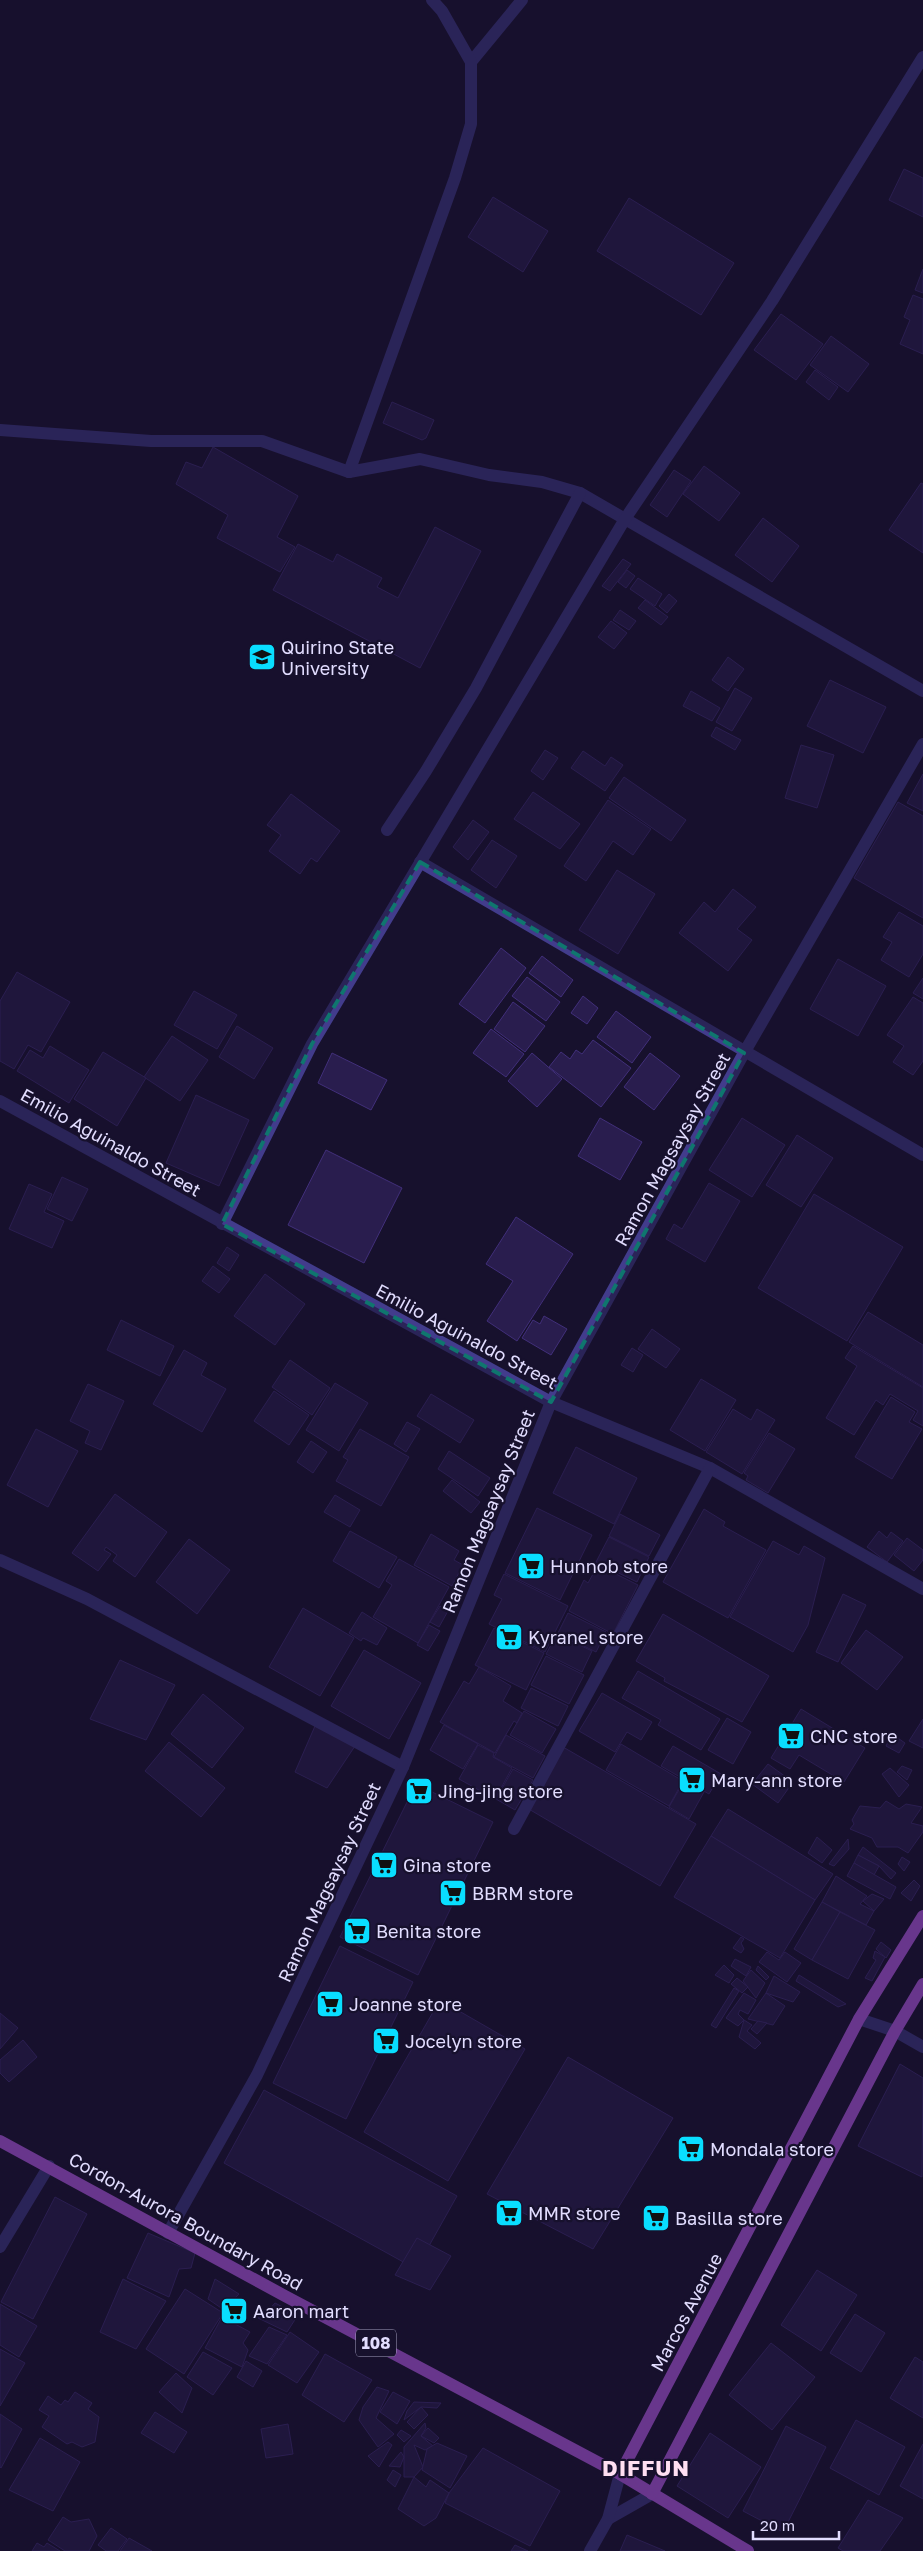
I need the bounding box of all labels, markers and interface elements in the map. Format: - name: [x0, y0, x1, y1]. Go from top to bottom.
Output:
- place label: Quirino State University: [281, 636, 394, 679]
- school or university icon: Quirino State University: [247, 642, 277, 672]
- street label: Ramon Magsaysay Street: [610, 1048, 734, 1250]
- street label: Emilio Aguinaldo Street: [17, 1083, 205, 1201]
- street label: Emilio Aguinaldo Street: [372, 1279, 562, 1393]
- street label: Ramon Magsaysay Street: [437, 1406, 539, 1616]
- supermarket icon: Hunnob store: [516, 1551, 546, 1581]
- place label: Hunnob store: [550, 1555, 668, 1577]
- supermarket icon: Kyranel store: [494, 1622, 524, 1652]
- place label: Kyranel store: [528, 1626, 643, 1648]
- supermarket icon: CNC store: [776, 1721, 806, 1751]
- place label: CNC store: [810, 1725, 897, 1747]
- supermarket icon: Mary-ann store: [677, 1765, 707, 1795]
- place label: Mary-ann store: [711, 1769, 842, 1791]
- supermarket icon: Jing-jing store: [404, 1776, 434, 1806]
- street label: Ramon Magsaysay Street: [273, 1779, 385, 1985]
- place label: Jing-jing store: [438, 1780, 563, 1802]
- supermarket icon: Gina store: [369, 1850, 399, 1880]
- place label: Gina store: [403, 1854, 491, 1876]
- supermarket icon: BBRM store: [438, 1878, 468, 1908]
- place label: BBRM store: [472, 1882, 573, 1904]
- supermarket icon: Benita store: [342, 1916, 372, 1946]
- place label: Benita store: [376, 1920, 481, 1942]
- supermarket icon: Joanne store: [315, 1989, 345, 2019]
- place label: Joanne store: [349, 1993, 462, 2015]
- supermarket icon: Jocelyn store: [371, 2026, 401, 2056]
- place label: Jocelyn store: [405, 2030, 522, 2052]
- supermarket icon: Mondala store: [676, 2134, 706, 2164]
- place label: Mondala store: [710, 2138, 834, 2160]
- street label: Cordon-Aurora Boundary Road: [65, 2147, 307, 2295]
- supermarket icon: MMR store: [494, 2198, 524, 2228]
- place label: MMR store: [528, 2202, 621, 2224]
- supermarket icon: Basilla store: [641, 2203, 671, 2233]
- place label: Basilla store: [675, 2207, 783, 2229]
- street label: Marcos Avenue: [646, 2249, 726, 2375]
- supermarket icon: Aaron mart: [219, 2296, 249, 2326]
- place label: Aaron mart: [253, 2300, 349, 2322]
- road number: 108: [356, 2330, 396, 2356]
- district label: DIFFUN: [602, 2454, 690, 2481]
- scale bar: [753, 2508, 839, 2540]
- text: 20 m: [760, 2516, 795, 2534]

